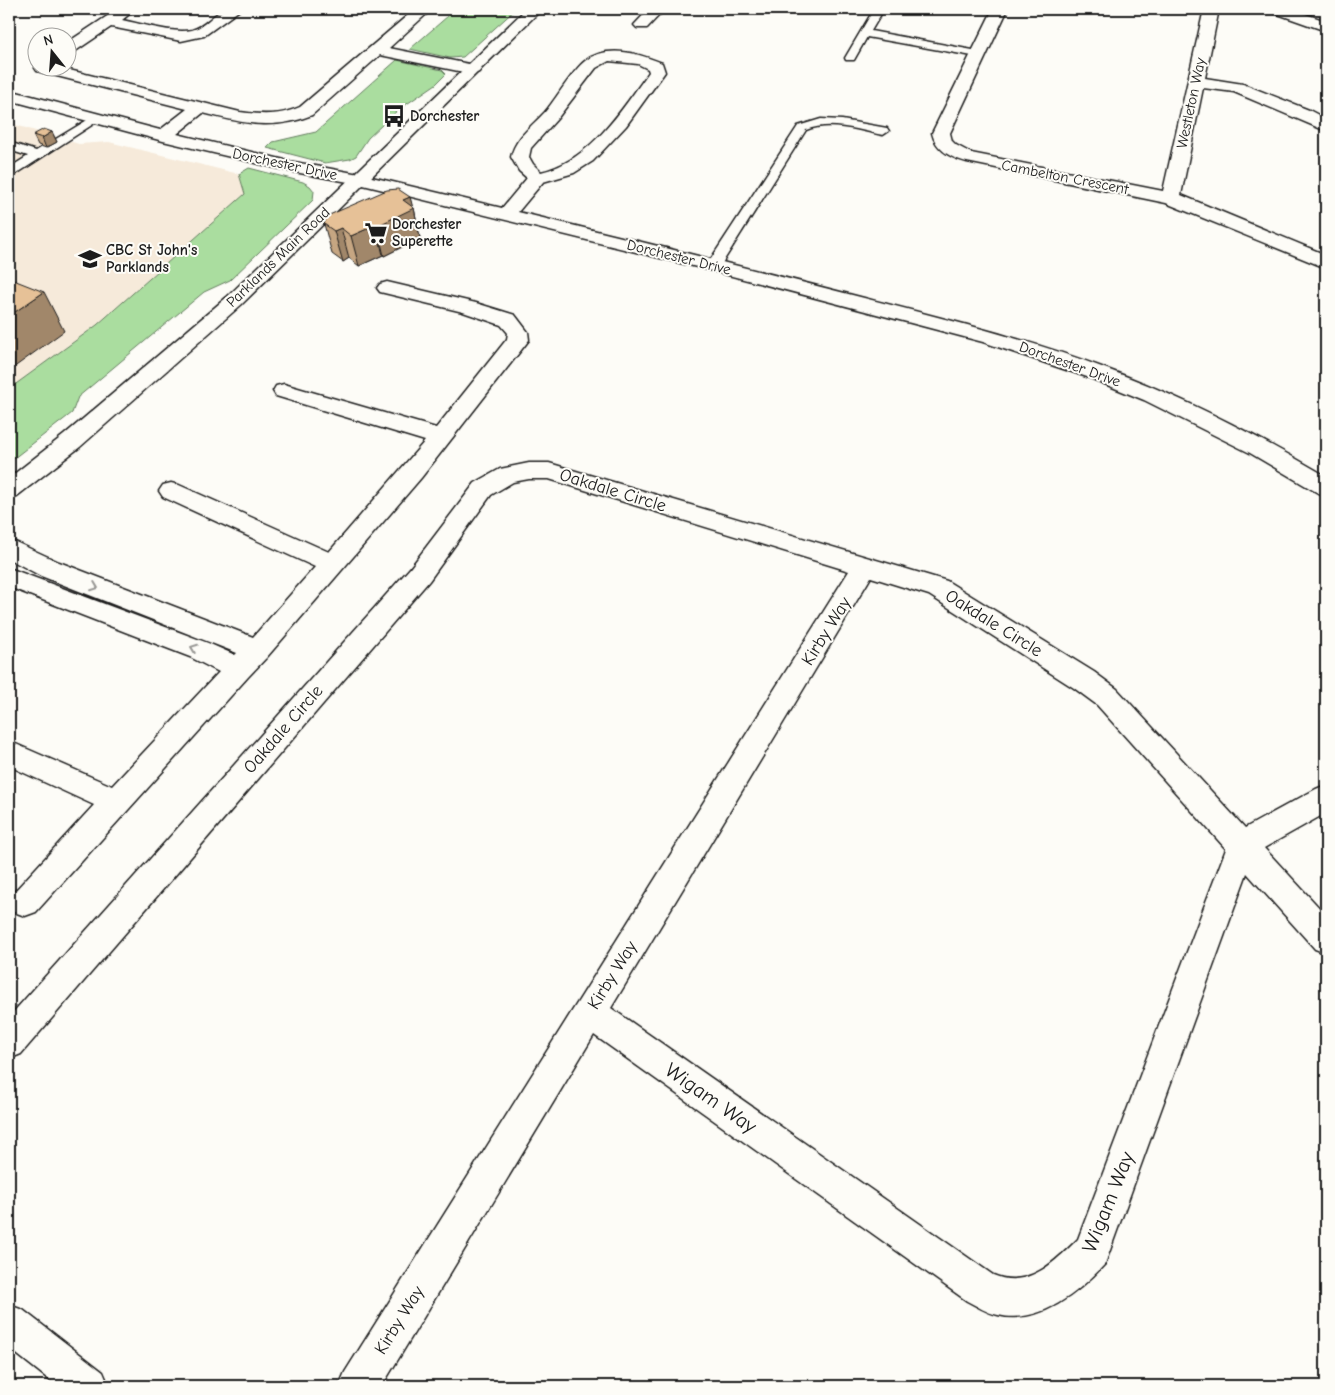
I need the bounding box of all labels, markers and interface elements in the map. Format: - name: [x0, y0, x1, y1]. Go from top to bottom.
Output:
- north arrow: [28, 28, 78, 78]
- text: N: [41, 31, 55, 50]
- street label: Westleton Way: [1173, 56, 1209, 150]
- bus stop icon: Dorchester: [381, 103, 407, 129]
- place label: Dorchester: [410, 107, 479, 125]
- street label: Dorchester Drive: [231, 144, 339, 184]
- street label: Cambelton Crescent: [1000, 156, 1131, 198]
- street label: Parklands Main Road: [223, 203, 333, 311]
- place label: Dorchester Superette: [392, 215, 461, 250]
- supermarket icon: Dorchester Superette: [363, 220, 389, 246]
- street label: Dorchester Drive: [625, 235, 733, 279]
- place label: CBC St John's Parklands: [106, 241, 197, 276]
- school or university icon: CBC St John's Parklands: [77, 246, 103, 272]
- street label: Dorchester Drive: [1017, 337, 1124, 391]
- street label: Oakdale Circle: [557, 464, 669, 517]
- one-way arrow: [90, 581, 99, 591]
- street label: Oakdale Circle: [941, 585, 1046, 662]
- street label: Kirby Way: [797, 592, 856, 669]
- one-way arrow: [190, 644, 199, 654]
- street label: Oakdale Circle: [239, 681, 328, 778]
- street label: Kirby Way: [583, 936, 642, 1013]
- street label: Wigam Way: [661, 1058, 762, 1139]
- street label: Wigam Way: [1077, 1148, 1139, 1256]
- street label: Kirby Way: [370, 1281, 429, 1358]

